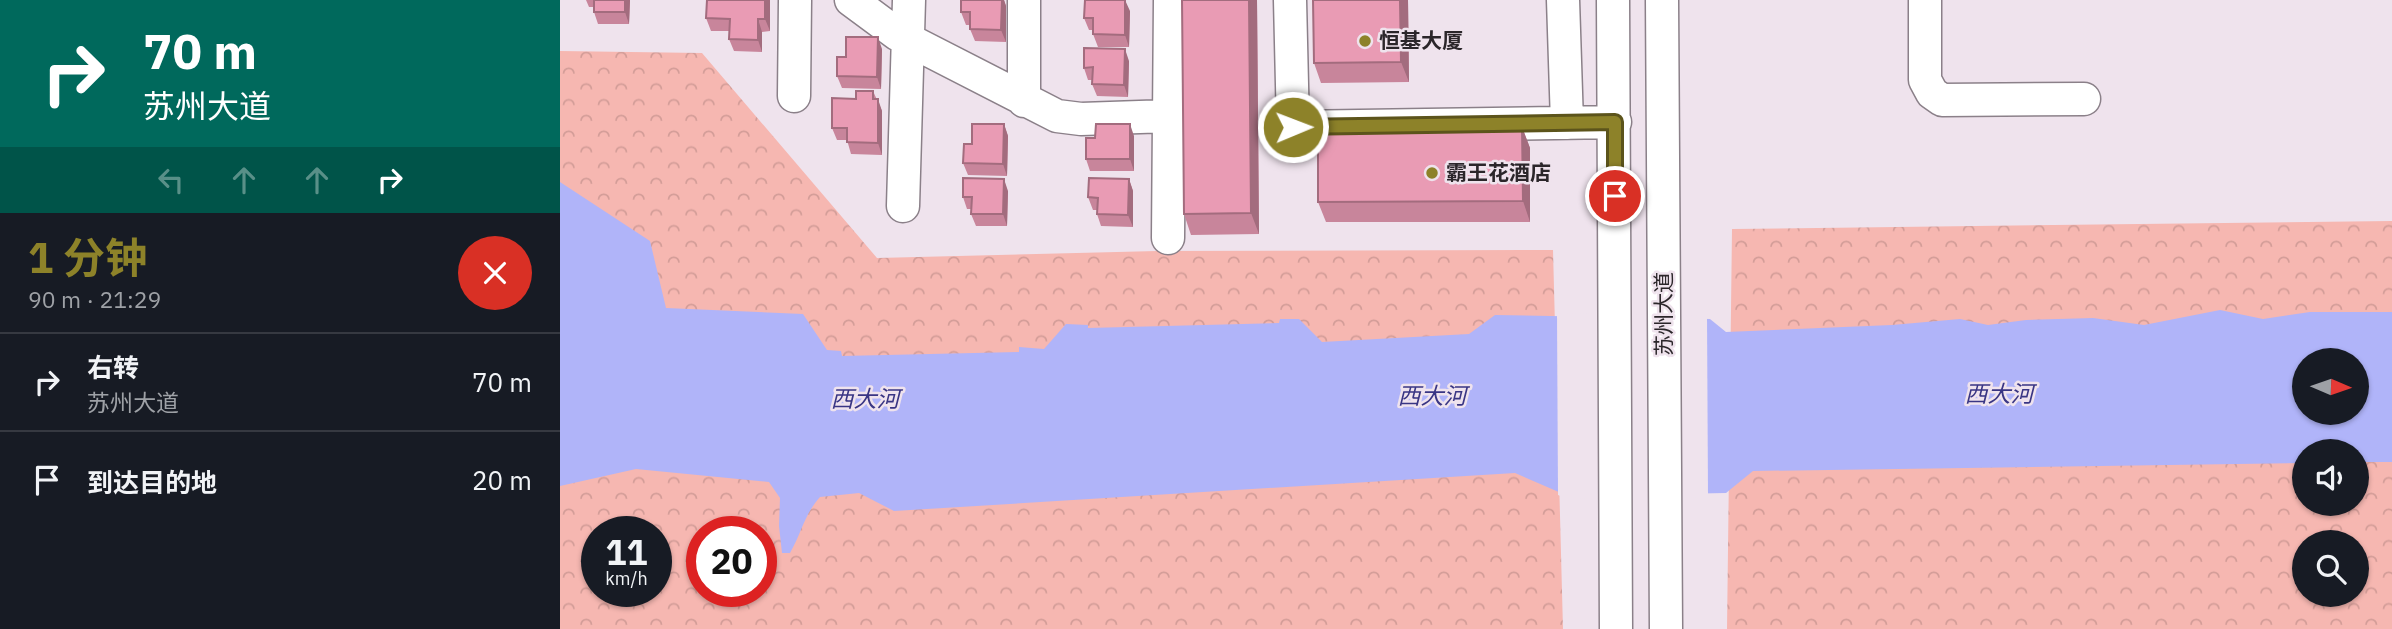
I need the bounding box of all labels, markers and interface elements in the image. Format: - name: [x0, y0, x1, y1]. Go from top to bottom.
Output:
- text: 70 m: [143, 19, 257, 82]
- place label: 恒基大厦: [1379, 26, 1463, 54]
- icon: right: [28, 28, 119, 119]
- marker: 恒基大厦: [1357, 33, 1373, 49]
- text: 苏州大道: [143, 85, 271, 127]
- position arrow: [1256, 90, 1330, 164]
- place label: 霸王花酒店: [1446, 158, 1551, 186]
- icon: left: [152, 161, 190, 199]
- icon: ahead: [225, 161, 263, 199]
- icon: ahead: [298, 161, 336, 199]
- icon: right: [371, 161, 409, 199]
- marker: 霸王花酒店: [1424, 165, 1440, 181]
- pin: [1585, 166, 1645, 226]
- icon: arrive: [1596, 177, 1634, 215]
- text: 1 分钟: [28, 230, 147, 285]
- button: close: [458, 236, 532, 310]
- street label: 苏州大道: [1649, 272, 1677, 356]
- text: 90 m · 21:29: [28, 284, 161, 314]
- north arrow: [2292, 348, 2370, 425]
- map controls: [2292, 348, 2369, 607]
- text: 右转: [87, 350, 139, 384]
- icon: right: [28, 363, 66, 401]
- text: 70 m: [472, 365, 532, 399]
- water label: 西大河: [1965, 378, 2038, 408]
- water label: 西大河: [1398, 380, 1471, 410]
- water label: 西大河: [831, 383, 904, 413]
- text: 苏州大道: [87, 387, 179, 417]
- button: sound: [2292, 439, 2369, 516]
- icon: arrive: [28, 461, 66, 499]
- text: 20 m: [472, 463, 532, 497]
- text: 到达目的地: [87, 465, 217, 499]
- speed limit sign: 20: [686, 516, 777, 607]
- text: 11: [605, 529, 648, 575]
- button: search: [2292, 530, 2369, 607]
- text: km/h: [605, 567, 648, 590]

